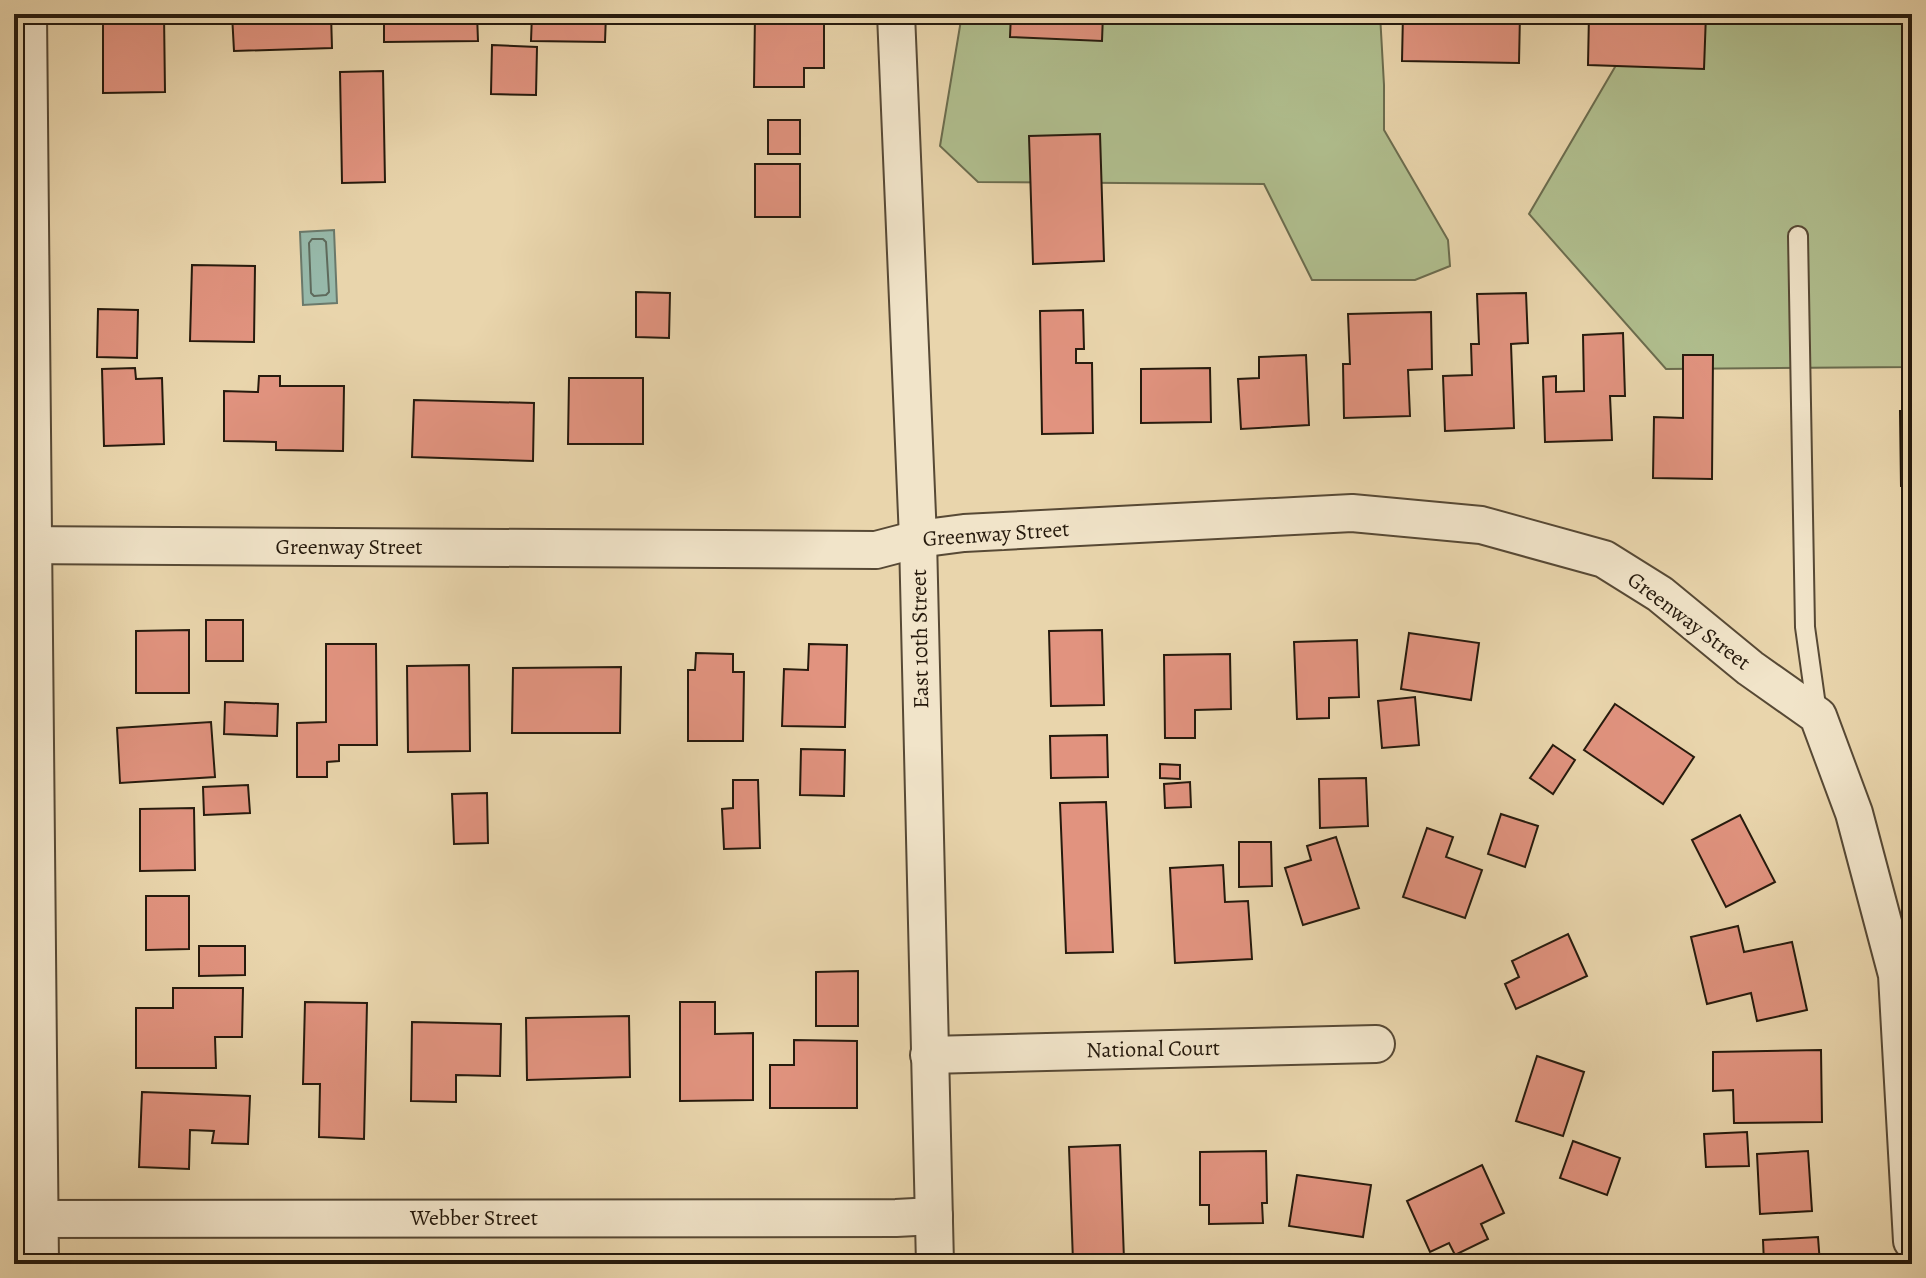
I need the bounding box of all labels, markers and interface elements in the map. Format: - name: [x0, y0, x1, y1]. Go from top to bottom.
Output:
- street label: Greenway Street: [922, 514, 1070, 554]
- street label: Greenway Street: [275, 532, 423, 562]
- street label: Greenway Street: [1621, 565, 1757, 677]
- street label: East 10th Street: [904, 569, 936, 709]
- street label: National Court: [1086, 1033, 1220, 1065]
- street label: Webber Street: [409, 1203, 538, 1233]

